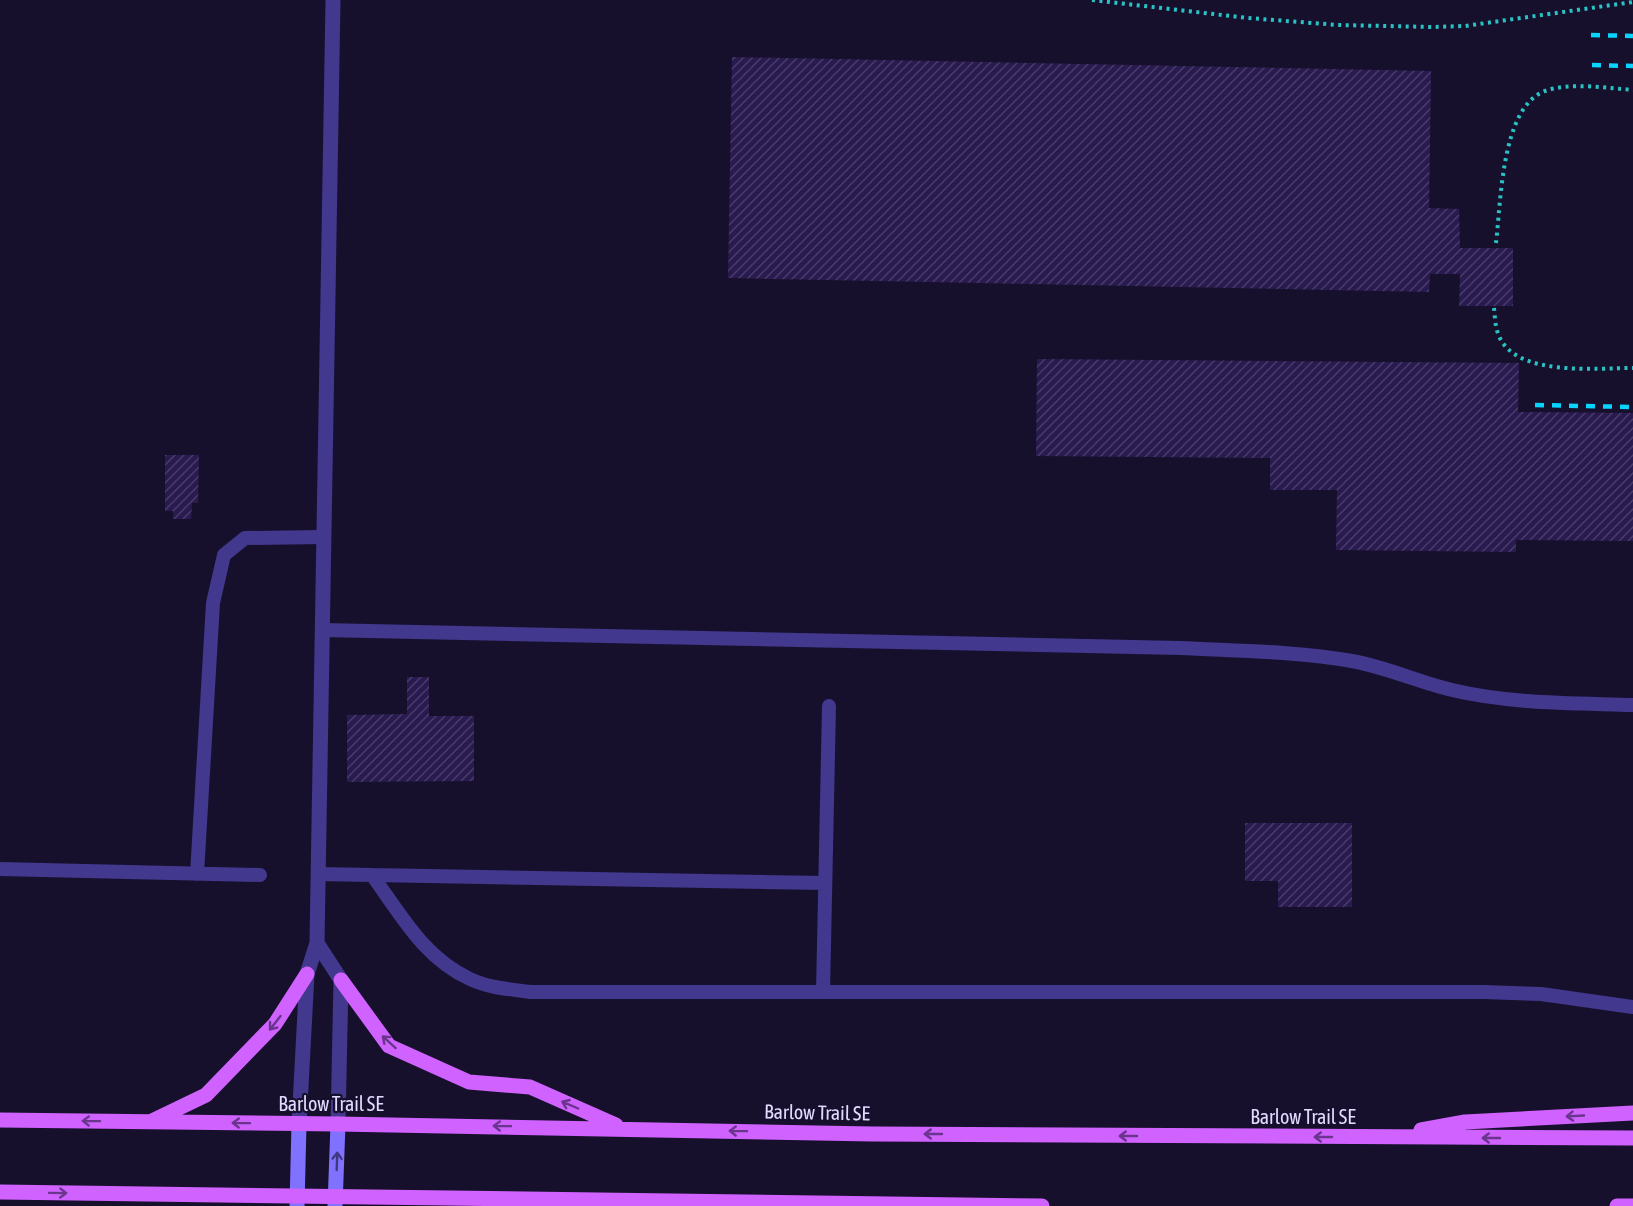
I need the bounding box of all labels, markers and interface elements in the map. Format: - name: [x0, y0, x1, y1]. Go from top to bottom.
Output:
- one-way arrow: [268, 1015, 281, 1031]
- one-way arrow: [381, 1036, 397, 1049]
- street label: Barlow Trail SE: [278, 1092, 384, 1115]
- one-way arrow: [561, 1099, 580, 1110]
- street label: Barlow Trail SE: [764, 1100, 870, 1124]
- street label: Barlow Trail SE: [1250, 1105, 1356, 1128]
- one-way arrow: [1565, 1111, 1585, 1122]
- one-way arrow: [82, 1116, 102, 1127]
- one-way arrow: [231, 1117, 251, 1129]
- one-way arrow: [493, 1121, 513, 1132]
- one-way arrow: [729, 1125, 749, 1137]
- one-way arrow: [924, 1128, 944, 1140]
- one-way arrow: [1119, 1130, 1139, 1142]
- one-way arrow: [1314, 1131, 1334, 1143]
- one-way arrow: [1481, 1132, 1501, 1143]
- one-way arrow: [331, 1151, 342, 1171]
- one-way arrow: [48, 1187, 68, 1199]

